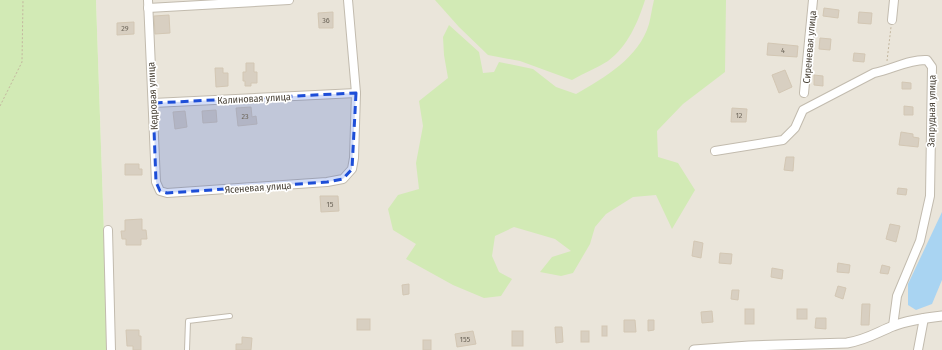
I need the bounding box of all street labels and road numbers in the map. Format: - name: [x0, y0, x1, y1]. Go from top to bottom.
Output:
- street label: Сиреневая улица: [801, 10, 819, 84]
- street label: Кедровая улица: [145, 62, 161, 130]
- street label: Запрудная улица: [925, 75, 939, 147]
- street label: Калиновая улица: [217, 91, 291, 107]
- street label: Ясеневая улица: [224, 180, 292, 196]

